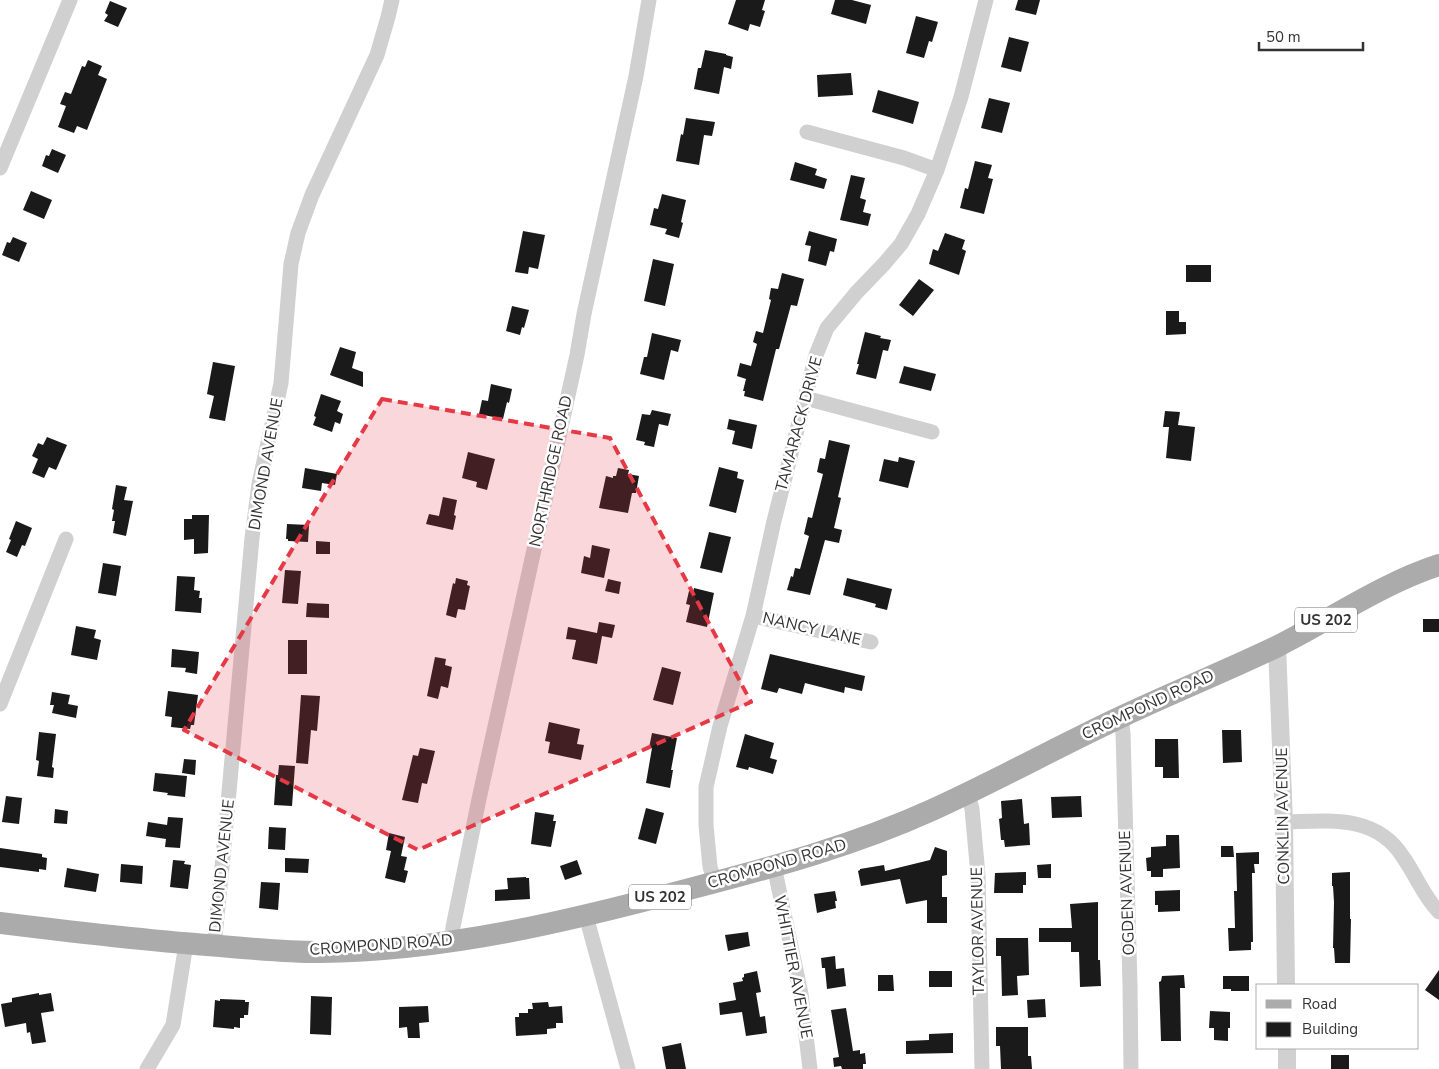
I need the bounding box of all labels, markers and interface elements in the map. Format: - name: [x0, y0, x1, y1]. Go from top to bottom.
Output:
- scale bar: [1259, 20, 1363, 52]
- text: 50 m: [1266, 27, 1301, 47]
- street label: TAMARACK DRIVE: [770, 354, 828, 494]
- street label: NORTHRIDGE ROAD: [524, 393, 578, 549]
- street label: DIMOND AVENUE: [244, 396, 288, 532]
- street label: NANCY LANE: [760, 607, 864, 651]
- road number: US 202: [1295, 608, 1357, 632]
- street label: CROMPOND ROAD: [1078, 665, 1218, 745]
- street label: CONKLIN AVENUE: [1271, 747, 1295, 885]
- street label: DIMOND AVENUE: [204, 798, 240, 934]
- street label: OGDEN AVENUE: [1114, 830, 1140, 956]
- street label: CROMPOND ROAD: [705, 834, 849, 894]
- street label: TAYLOR AVENUE: [966, 867, 990, 995]
- road number: US 202: [629, 884, 691, 910]
- street label: WHITTIER AVENUE: [768, 893, 818, 1041]
- street label: CROMPOND ROAD: [309, 929, 453, 961]
- legend: [1256, 984, 1419, 1049]
- text: Road: [1302, 994, 1337, 1014]
- text: Building: [1302, 1019, 1358, 1039]

